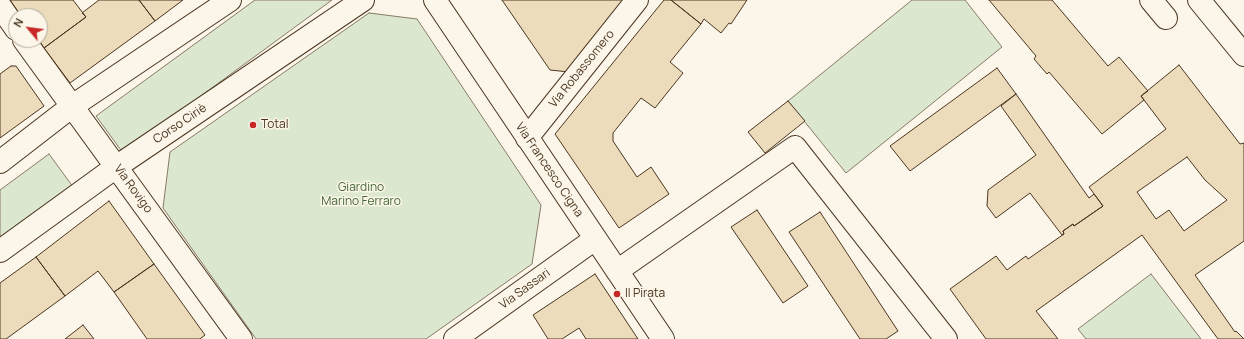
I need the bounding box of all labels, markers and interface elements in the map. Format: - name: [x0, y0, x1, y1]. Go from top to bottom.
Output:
- north arrow: [8, 8, 48, 48]
- text: N: [9, 15, 26, 30]
- street label: Via Robassomero: [546, 27, 618, 111]
- street label: Corso Ciriè: [151, 101, 209, 147]
- place label: Total: [261, 118, 289, 132]
- marker: Total: [248, 120, 258, 130]
- street label: Via Francesco Cigna: [512, 120, 586, 220]
- street label: Via Rovigo: [111, 162, 155, 216]
- park label: Giardino Marino Ferraro: [321, 181, 401, 209]
- street label: Via Sassari: [497, 266, 553, 312]
- place label: Il Pirata: [625, 287, 665, 301]
- marker: Il Pirata: [612, 289, 622, 299]

